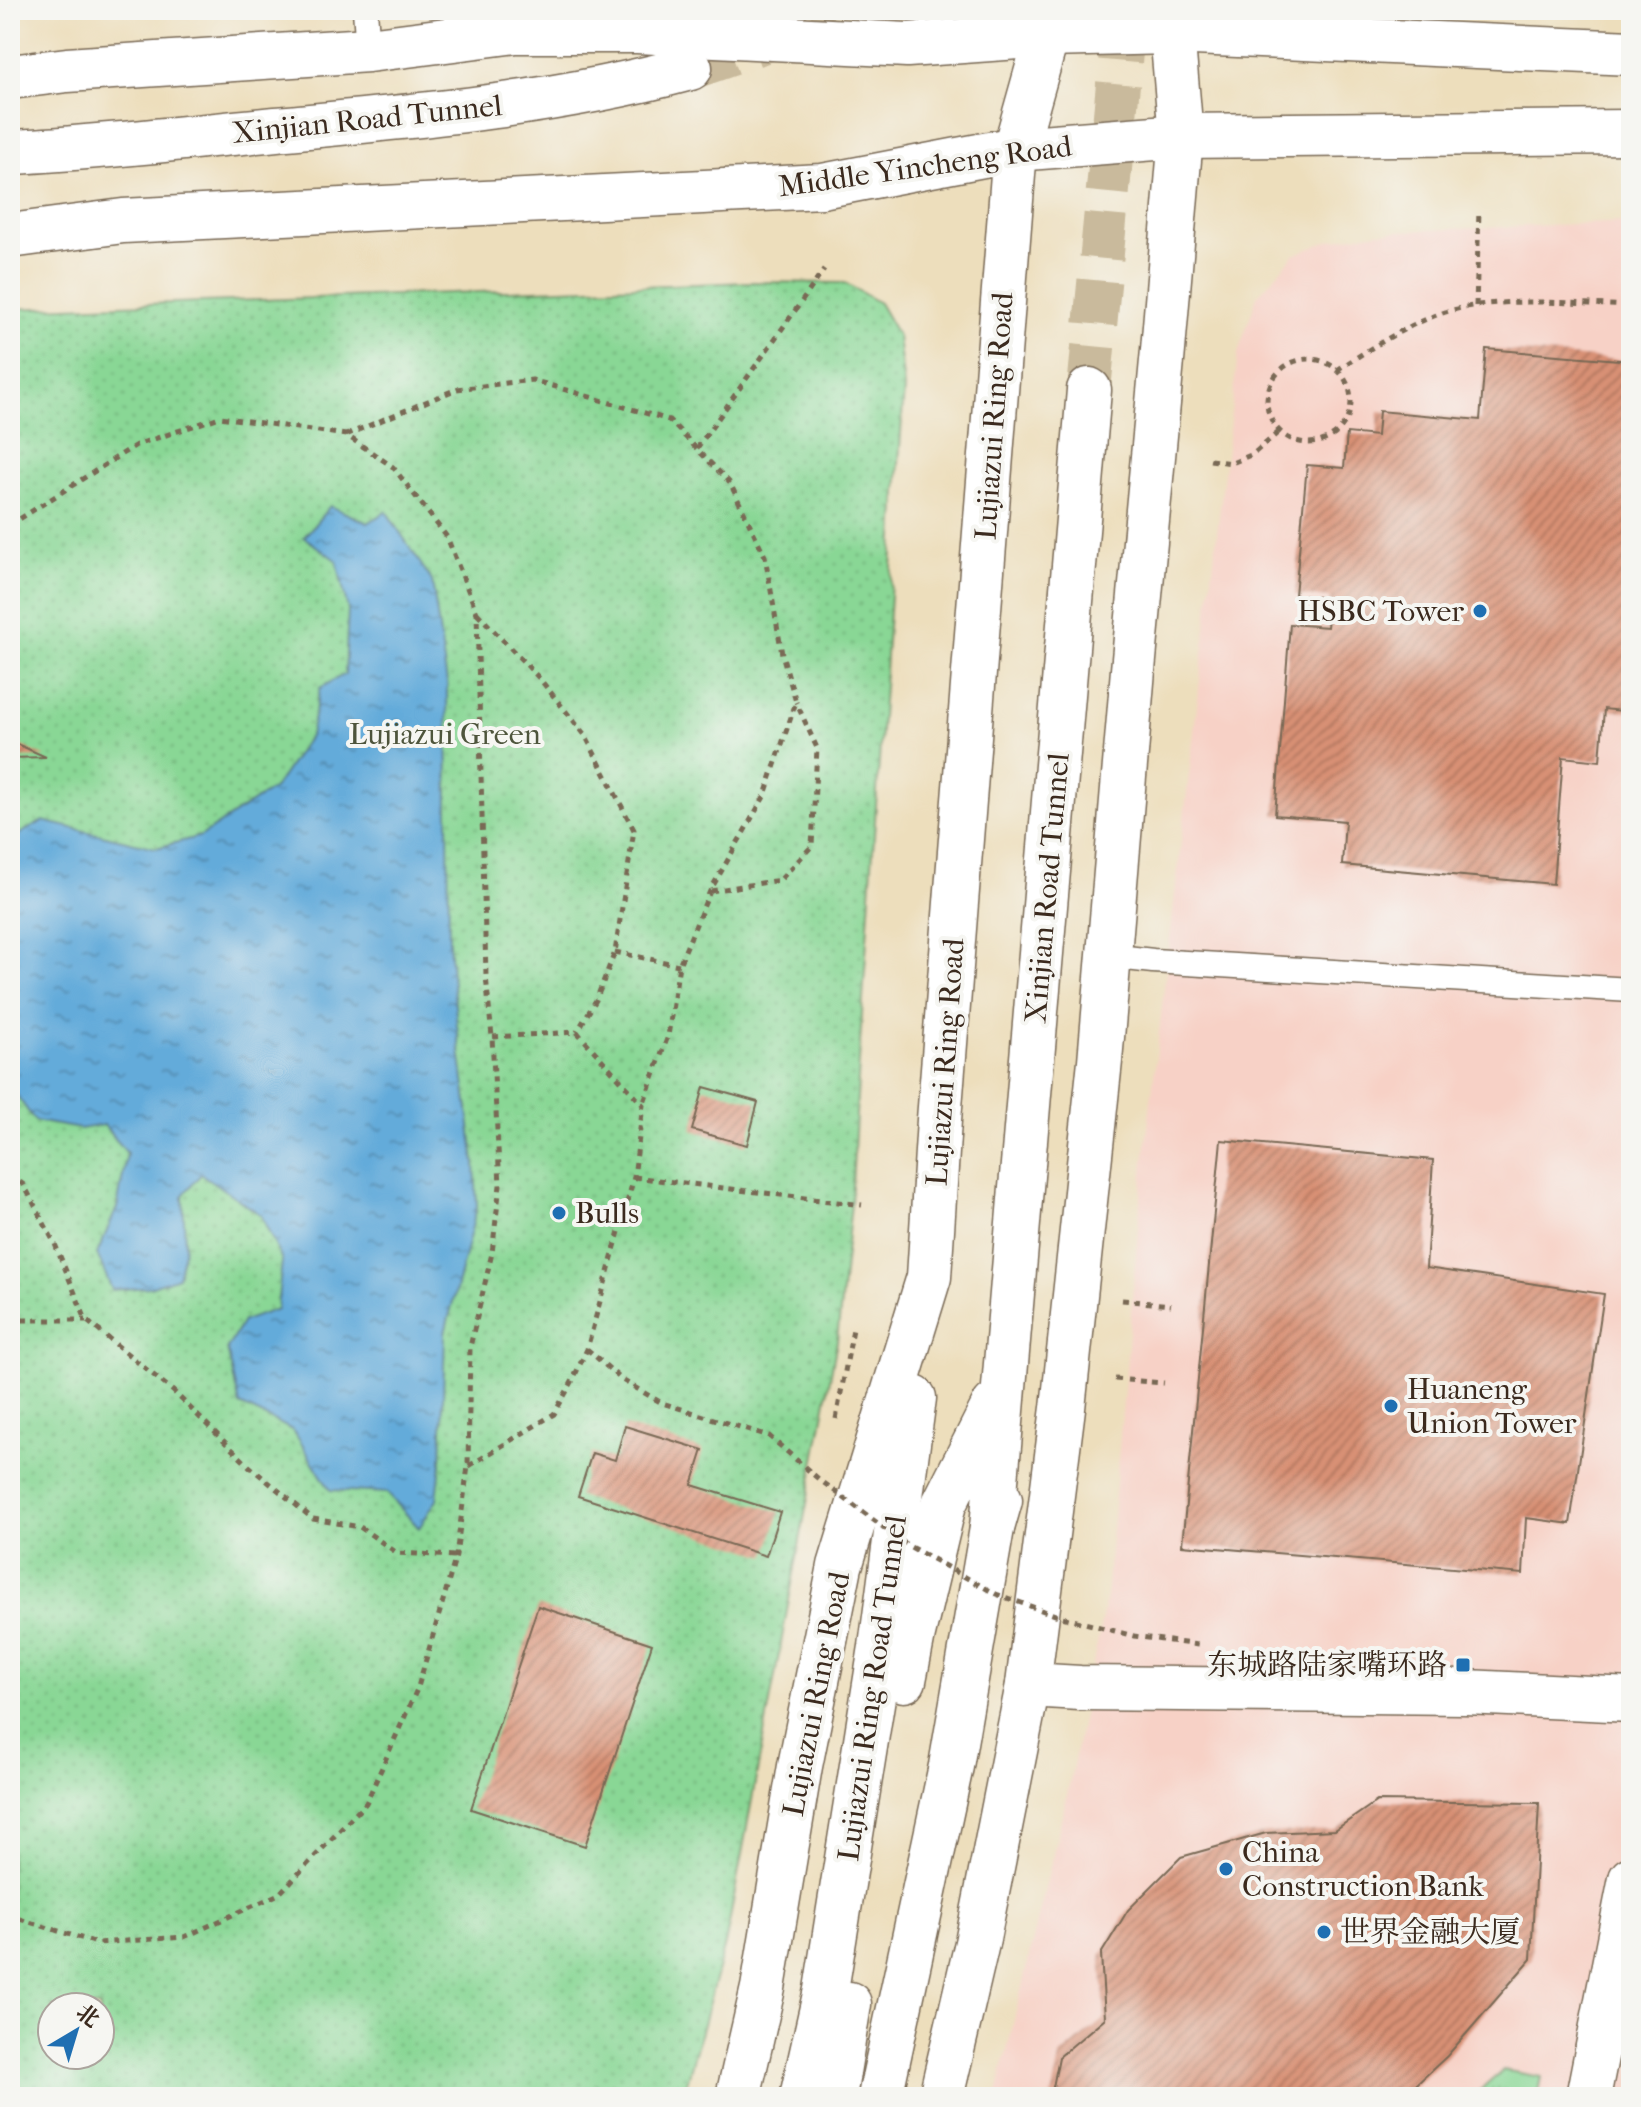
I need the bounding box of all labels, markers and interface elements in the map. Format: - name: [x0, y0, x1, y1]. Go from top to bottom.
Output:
- street label: Xinjian Road Tunnel: [230, 88, 504, 151]
- street label: Middle Yincheng Road: [776, 128, 1075, 204]
- street label: Lujiazui Ring Road: [968, 290, 1021, 541]
- place label: HSBC Tower: [1297, 594, 1464, 629]
- marker: HSBC Tower: [1471, 602, 1489, 620]
- park label: Lujiazui Green: [349, 717, 542, 752]
- street label: Xinjian Road Tunnel: [1018, 751, 1077, 1025]
- street label: Lujiazui Ring Road: [919, 936, 972, 1187]
- place label: Bulls: [575, 1196, 639, 1231]
- marker: Bulls: [550, 1204, 568, 1222]
- place label: Huaneng Union Tower: [1407, 1372, 1577, 1441]
- marker: Huaneng Union Tower: [1382, 1397, 1400, 1415]
- street label: Lujiazui Ring Road Tunnel: [831, 1513, 914, 1863]
- street label: Lujiazui Ring Road: [776, 1568, 857, 1819]
- place label: 东城路陆家嘴环路: [1207, 1648, 1447, 1683]
- marker: 东城路陆家嘴环路: [1454, 1656, 1472, 1674]
- place label: China Construction Bank: [1242, 1835, 1484, 1904]
- marker: China Construction Bank: [1217, 1860, 1235, 1878]
- place label: 世界金融大厦: [1340, 1915, 1520, 1950]
- marker: 世界金融大厦: [1315, 1923, 1333, 1941]
- north arrow: [36, 1991, 116, 2071]
- text: 北: [71, 1999, 104, 2033]

